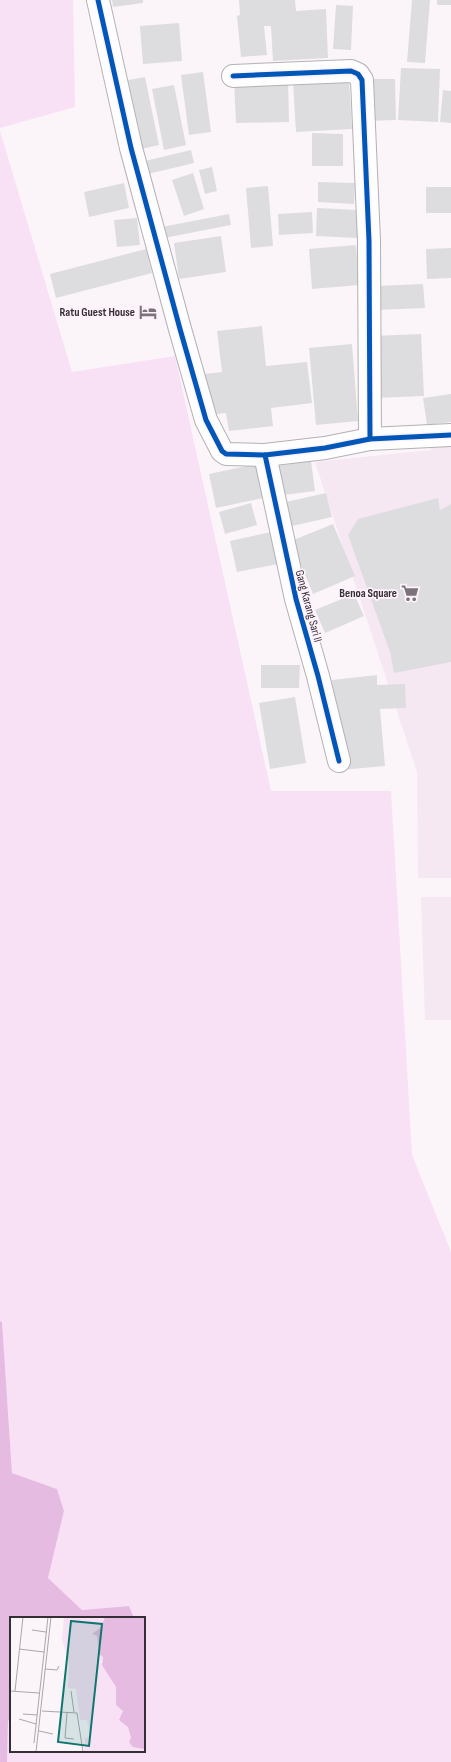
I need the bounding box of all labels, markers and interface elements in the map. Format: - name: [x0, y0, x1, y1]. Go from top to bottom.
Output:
- hotel icon: Ratu Guest House: [138, 302, 158, 322]
- place label: Ratu Guest House: [60, 305, 135, 320]
- street label: Gang Karang Sari II: [292, 568, 325, 644]
- supermarket icon: Benoa Square: [400, 583, 420, 603]
- place label: Benoa Square: [339, 586, 397, 601]
- inset map: [10, 1617, 145, 1752]

